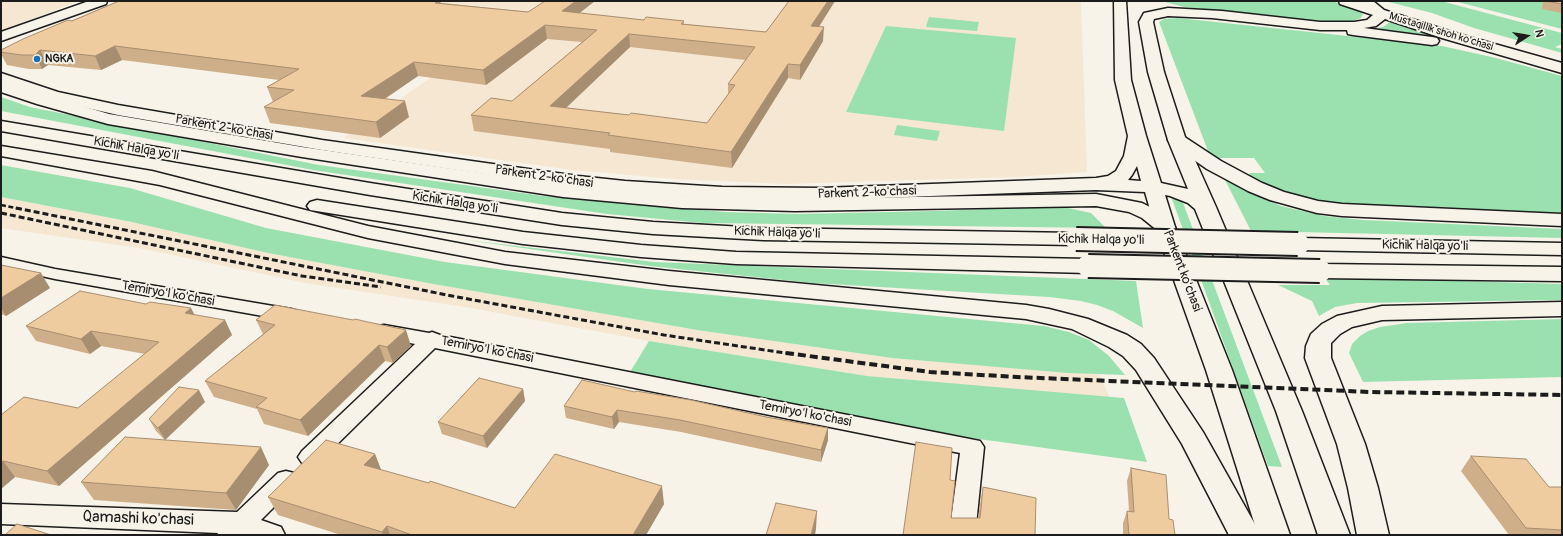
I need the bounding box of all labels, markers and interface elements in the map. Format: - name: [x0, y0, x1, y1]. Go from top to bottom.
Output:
- street label: Mustaqillik shoh ko'chasi: [1387, 10, 1495, 54]
- north arrow: [1507, 16, 1547, 56]
- text: N: [1532, 28, 1546, 38]
- place label: NGKA: [45, 52, 74, 66]
- marker: NGKA: [32, 54, 42, 64]
- street label: Parkent 2-ko'chasi: [174, 112, 274, 144]
- street label: Kichik Halqa yo'li: [92, 134, 180, 164]
- street label: Parkent 2-ko'chasi: [494, 162, 594, 192]
- street label: Parkent 2-ko'chasi: [817, 183, 917, 203]
- street label: Kichik Halqa yo'li: [411, 189, 499, 217]
- street label: Kichik Halqa yo'li: [734, 224, 820, 242]
- street label: Parkent ko'chasi: [1159, 228, 1205, 314]
- street label: Kichik Halqa yo'li: [1058, 231, 1144, 249]
- street label: Kichik Halqa yo'li: [1382, 237, 1468, 255]
- street label: Temiryo'l ko'chasi: [120, 278, 216, 310]
- street label: Temiryo'l ko'chasi: [439, 333, 535, 367]
- street label: Temiryo'l ko'chasi: [757, 397, 853, 431]
- street label: Qamashi ko'chasi: [82, 507, 194, 531]

